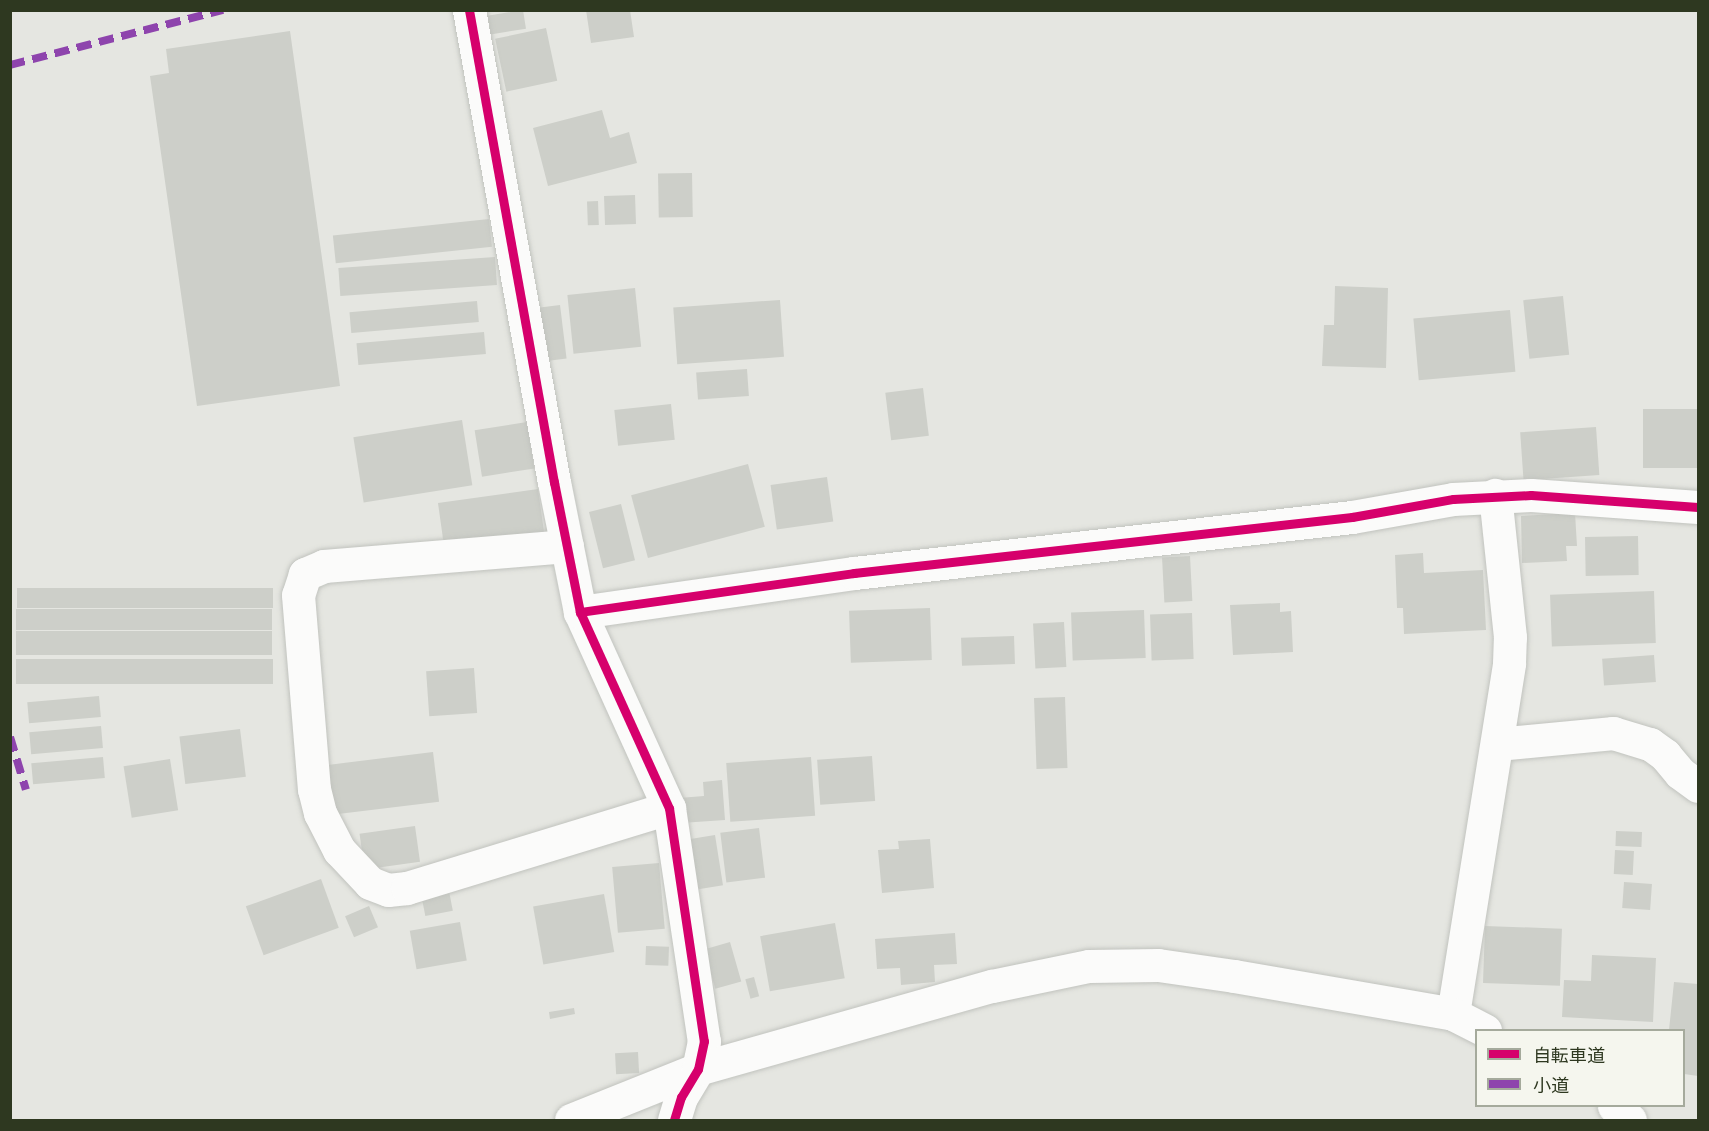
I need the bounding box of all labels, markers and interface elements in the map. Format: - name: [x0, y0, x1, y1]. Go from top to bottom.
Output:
- legend: [1475, 1029, 1685, 1107]
- text: 自転車道: [1533, 1045, 1605, 1067]
- text: 小道: [1533, 1075, 1569, 1097]

